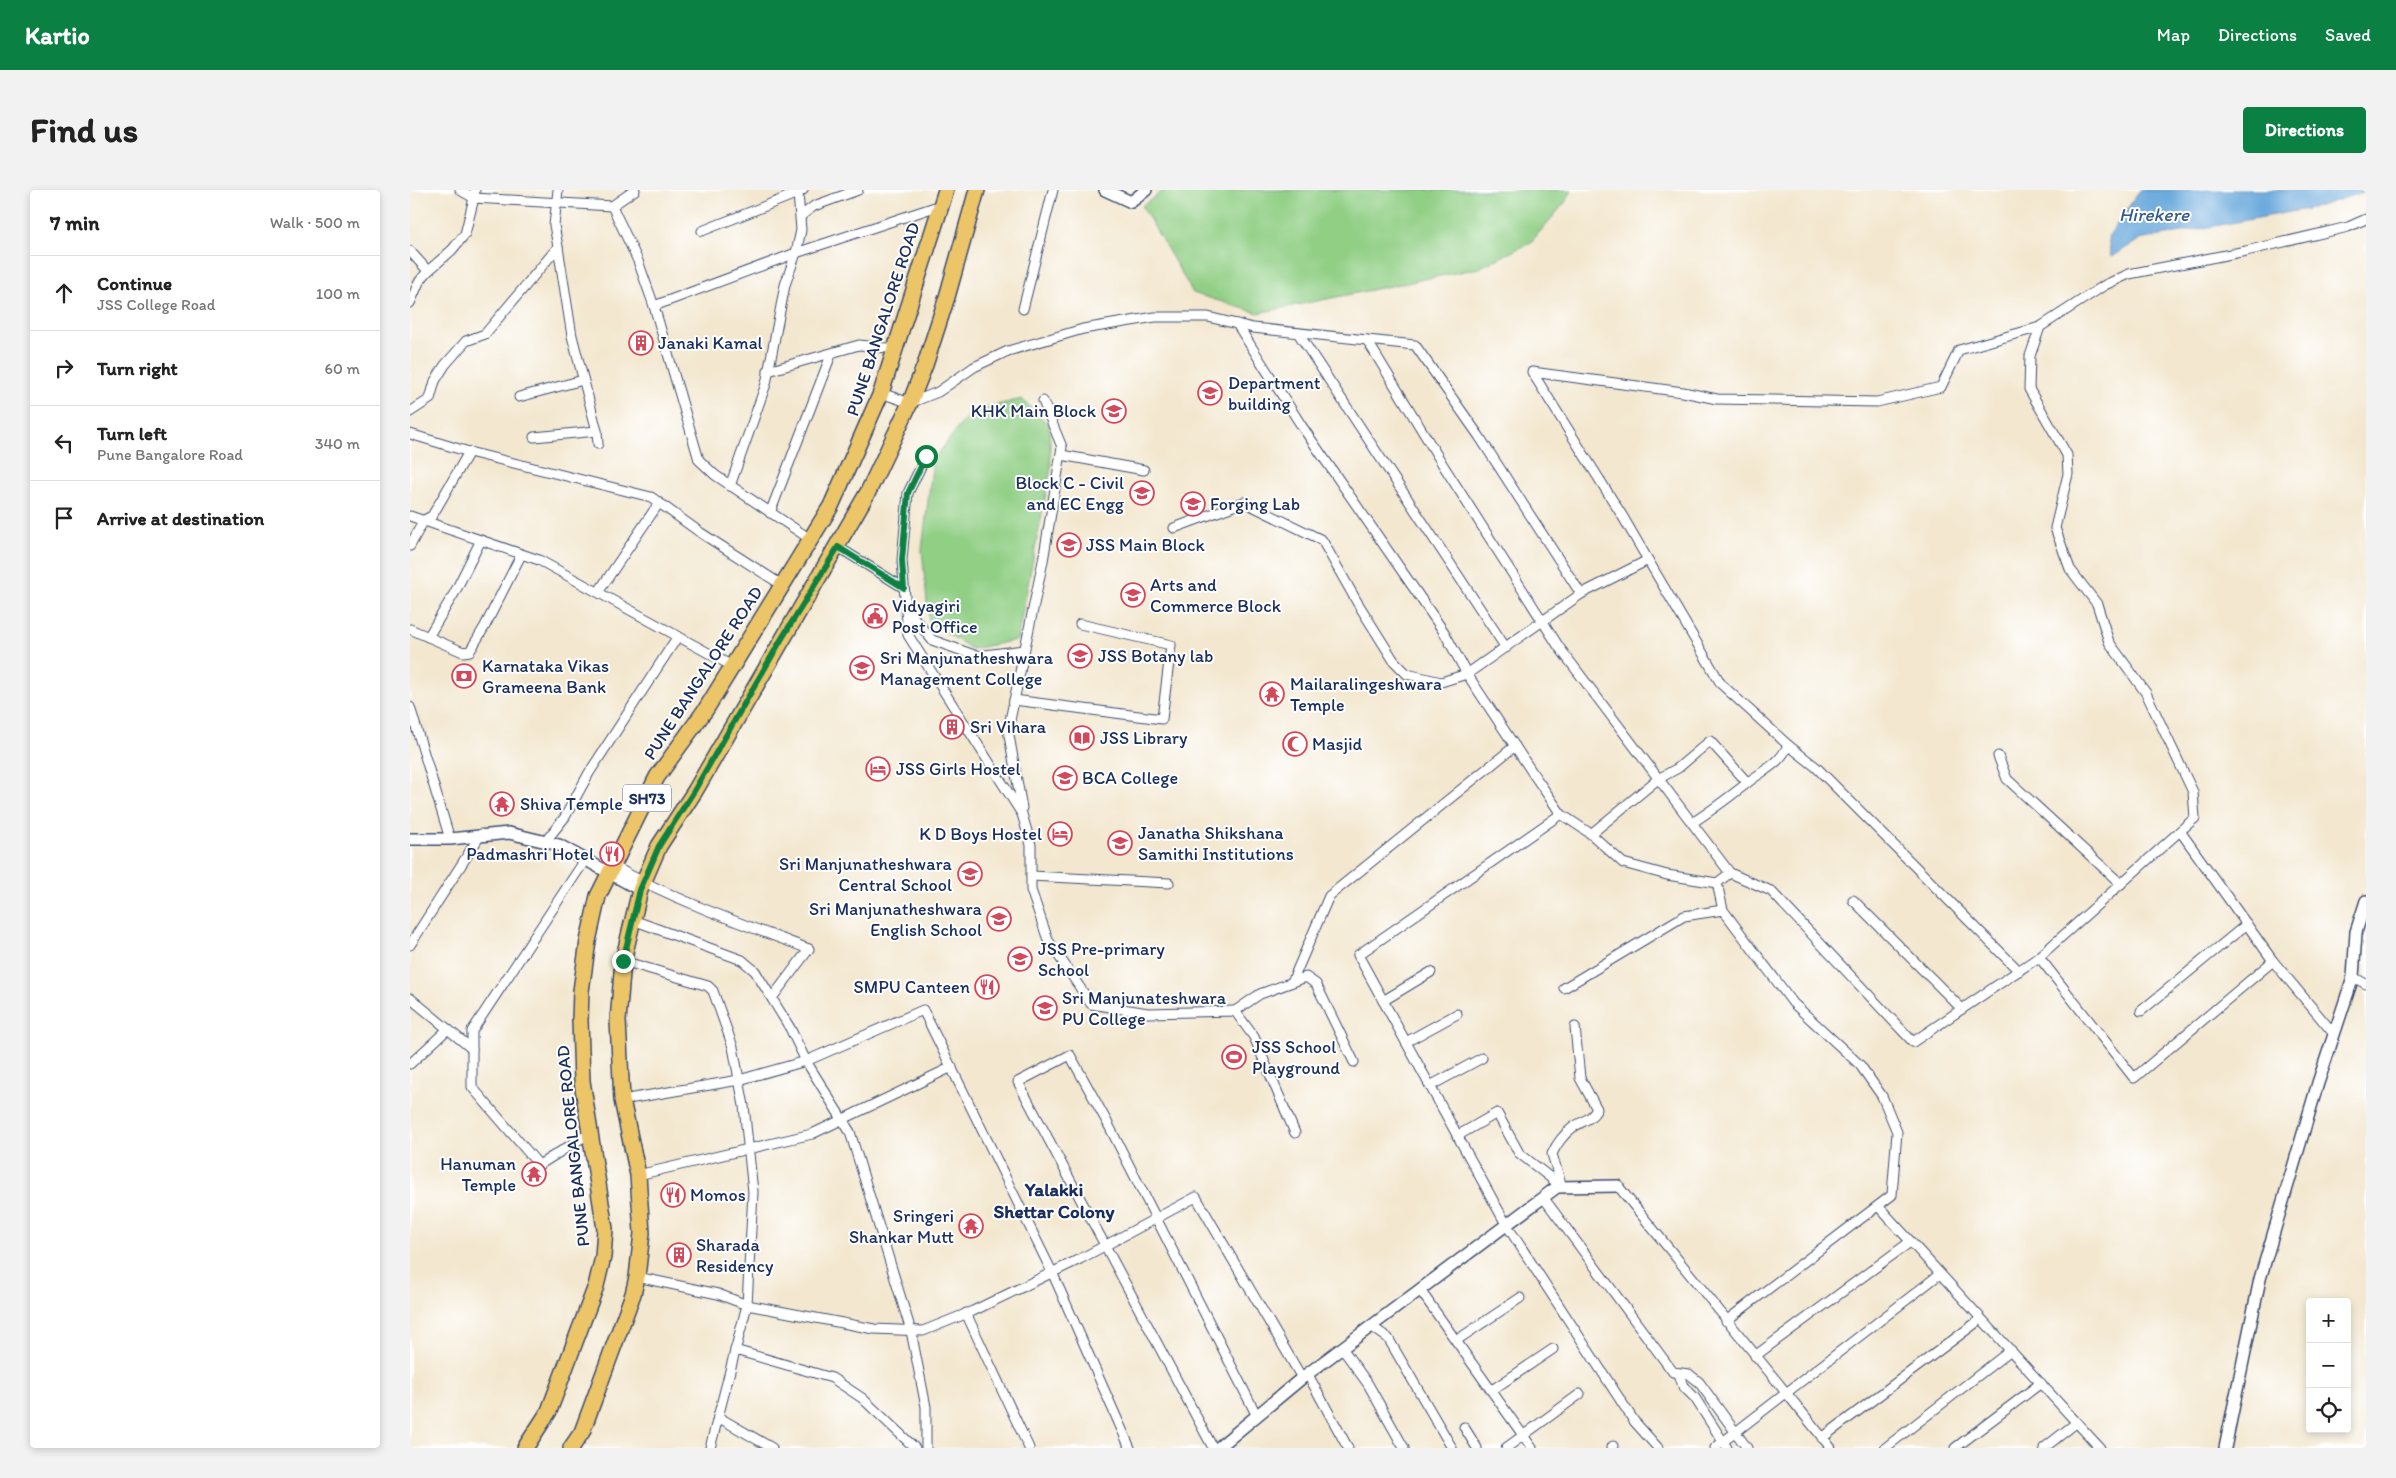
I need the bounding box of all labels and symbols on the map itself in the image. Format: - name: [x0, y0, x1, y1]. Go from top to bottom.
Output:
- water label: Hirekere: [2119, 203, 2190, 226]
- street label: PUNE BANGALORE ROAD: [841, 219, 925, 419]
- building icon: Janaki Kamal: [628, 330, 654, 356]
- place label: Janaki Kamal: [658, 332, 763, 354]
- place label: Department building: [1228, 372, 1321, 415]
- school or university icon: Department building: [1197, 380, 1223, 406]
- school or university icon: KHK Main Block: [1101, 398, 1127, 424]
- place label: KHK Main Block: [971, 400, 1097, 422]
- route start: [915, 445, 938, 468]
- place label: Block C - Civil and EC Engg: [1015, 472, 1125, 515]
- school or university icon: Block C - Civil and EC Engg: [1129, 480, 1155, 506]
- school or university icon: Forging Lab: [1180, 491, 1206, 517]
- place label: Forging Lab: [1210, 493, 1300, 515]
- school or university icon: JSS Main Block: [1056, 532, 1082, 558]
- place label: JSS Main Block: [1086, 534, 1206, 556]
- place label: Arts and Commerce Block: [1150, 574, 1282, 617]
- street label: PUNE BANGALORE ROAD: [639, 582, 767, 764]
- school or university icon: Arts and Commerce Block: [1120, 582, 1146, 608]
- place label: Vidyagiri Post Office: [892, 595, 978, 638]
- public building icon: Vidyagiri Post Office: [862, 603, 888, 629]
- school or university icon: JSS Botany lab: [1067, 643, 1093, 669]
- place label: JSS Botany lab: [1098, 645, 1213, 667]
- place label: Sri Manjunatheshwara Management College: [880, 647, 1054, 690]
- place label: Karnataka Vikas Grameena Bank: [482, 655, 609, 698]
- school or university icon: Sri Manjunatheshwara Management College: [849, 655, 875, 681]
- bank icon: Karnataka Vikas Grameena Bank: [451, 663, 477, 689]
- place label: Mailaralingeshwara Temple: [1290, 673, 1442, 716]
- temple icon: Mailaralingeshwara Temple: [1259, 681, 1285, 707]
- building icon: Sri Vihara: [939, 714, 965, 740]
- place label: Sri Vihara: [970, 716, 1047, 738]
- library icon: JSS Library: [1069, 725, 1095, 751]
- place label: JSS Library: [1100, 727, 1188, 749]
- mosque icon: Masjid: [1282, 731, 1308, 757]
- place label: Masjid: [1312, 733, 1363, 755]
- hotel icon: JSS Girls Hostel: [865, 756, 891, 782]
- place label: JSS Girls Hostel: [896, 758, 1021, 780]
- school or university icon: BCA College: [1052, 765, 1078, 791]
- place label: BCA College: [1082, 767, 1178, 789]
- road number: SH73: [623, 784, 671, 812]
- temple icon: Shiva Temple: [489, 791, 515, 817]
- place label: Shiva Temple: [520, 793, 623, 815]
- hotel icon: K D Boys Hostel: [1047, 821, 1073, 847]
- place label: Janatha Shikshana Samithi Institutions: [1138, 822, 1294, 865]
- place label: K D Boys Hostel: [919, 823, 1042, 845]
- school or university icon: Janatha Shikshana Samithi Institutions: [1107, 830, 1133, 856]
- restaurant icon: Padmashri Hotel: [599, 841, 625, 867]
- place label: Padmashri Hotel: [466, 843, 594, 865]
- place label: Sri Manjunatheshwara Central School: [779, 853, 953, 896]
- school or university icon: Sri Manjunatheshwara Central School: [957, 861, 983, 887]
- place label: Sri Manjunatheshwara English School: [809, 898, 983, 941]
- school or university icon: Sri Manjunatheshwara English School: [986, 906, 1012, 932]
- place label: JSS Pre-primary School: [1038, 938, 1165, 981]
- school or university icon: JSS Pre-primary School: [1007, 946, 1033, 972]
- route end: [612, 950, 635, 973]
- restaurant icon: SMPU Canteen: [974, 974, 1000, 1000]
- place label: SMPU Canteen: [854, 976, 970, 998]
- place label: Sri Manjunateshwara PU College: [1062, 987, 1227, 1030]
- school or university icon: Sri Manjunateshwara PU College: [1032, 995, 1058, 1021]
- place label: JSS School Playground: [1252, 1036, 1340, 1079]
- street label: PUNE BANGALORE ROAD: [551, 1044, 595, 1248]
- sports icon: JSS School Playground: [1221, 1044, 1247, 1070]
- place label: Hanuman Temple: [440, 1153, 516, 1196]
- temple icon: Hanuman Temple: [521, 1161, 547, 1187]
- district label: Yalakki Shettar Colony: [994, 1178, 1115, 1223]
- restaurant icon: Momos: [660, 1182, 686, 1208]
- place label: Momos: [690, 1184, 746, 1206]
- place label: Sringeri Shankar Mutt: [849, 1205, 954, 1248]
- temple icon: Sringeri Shankar Mutt: [958, 1213, 984, 1239]
- place label: Sharada Residency: [696, 1234, 774, 1277]
- building icon: Sharada Residency: [666, 1242, 692, 1268]

